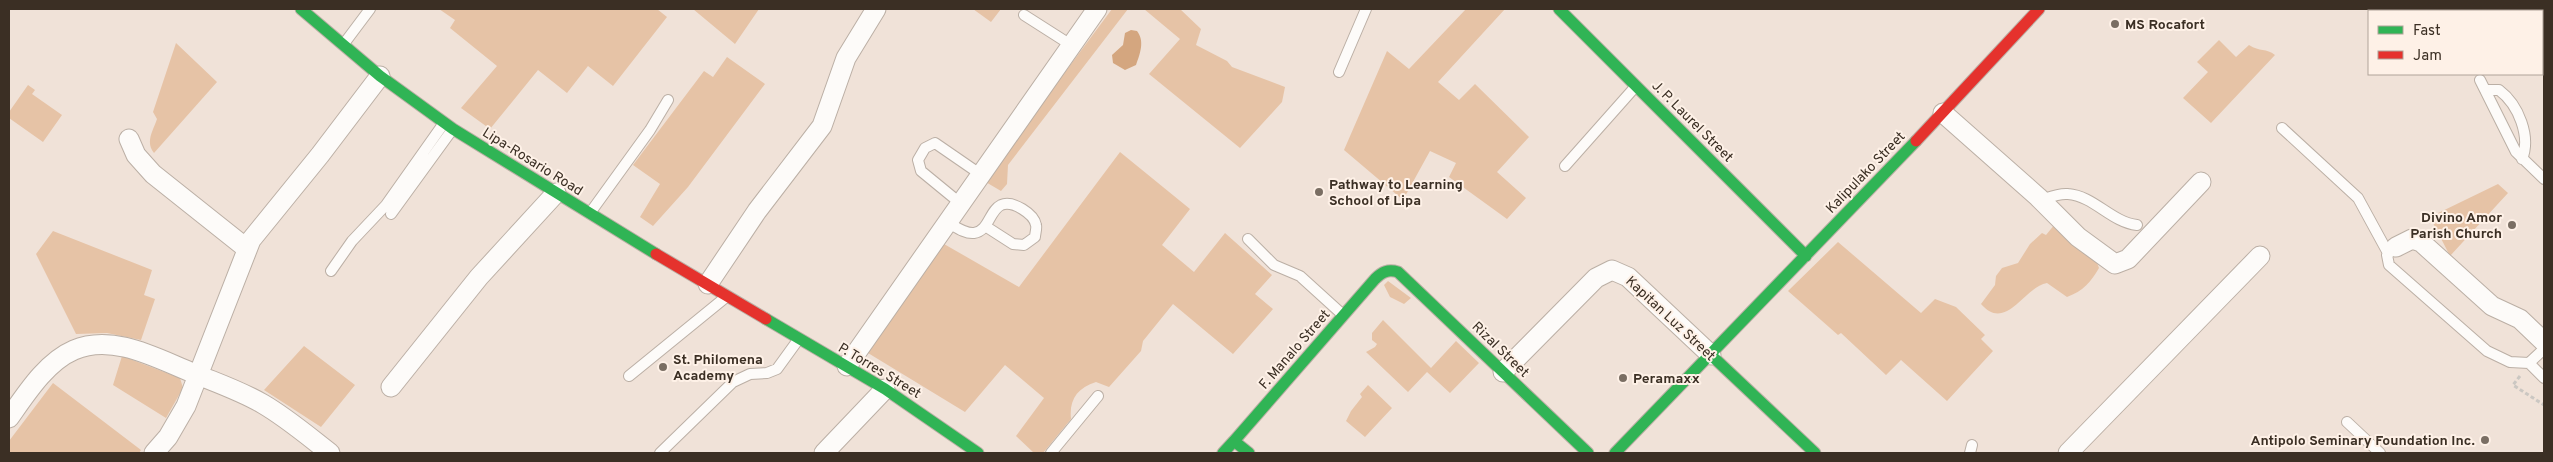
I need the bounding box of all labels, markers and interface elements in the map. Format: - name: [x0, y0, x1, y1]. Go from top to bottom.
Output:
- legend: [2368, 10, 2543, 75]
- place label: MS Rocafort: [2125, 17, 2205, 34]
- marker: MS Rocafort: [2109, 18, 2121, 30]
- text: Fast: [2413, 22, 2441, 41]
- text: Jam: [2413, 47, 2442, 66]
- street label: J. P. Laurel Street: [1648, 78, 1736, 166]
- street label: Lipa-Rosario Road: [479, 125, 586, 200]
- street label: Kalipulako Street: [1823, 129, 1909, 217]
- place label: Pathway to Learning School of Lipa: [1329, 177, 1463, 210]
- marker: Pathway to Learning School of Lipa: [1313, 186, 1325, 198]
- place label: Divino Amor Parish Church: [2410, 210, 2502, 243]
- marker: Divino Amor Parish Church: [2506, 219, 2518, 231]
- street label: Kapitan Luz Street: [1622, 273, 1718, 365]
- street label: F. Manalo Street: [1256, 307, 1334, 393]
- street label: Rizal Street: [1468, 319, 1532, 381]
- street label: P. Torres Street: [835, 340, 924, 403]
- place label: St. Philomena Academy: [673, 352, 763, 385]
- marker: St. Philomena Academy: [657, 361, 669, 373]
- place label: Peramaxx: [1633, 371, 1700, 388]
- marker: Peramaxx: [1617, 372, 1629, 384]
- place label: Antipolo Seminary Foundation Inc.: [2250, 433, 2475, 450]
- marker: Antipolo Seminary Foundation Inc.: [2479, 434, 2491, 446]

